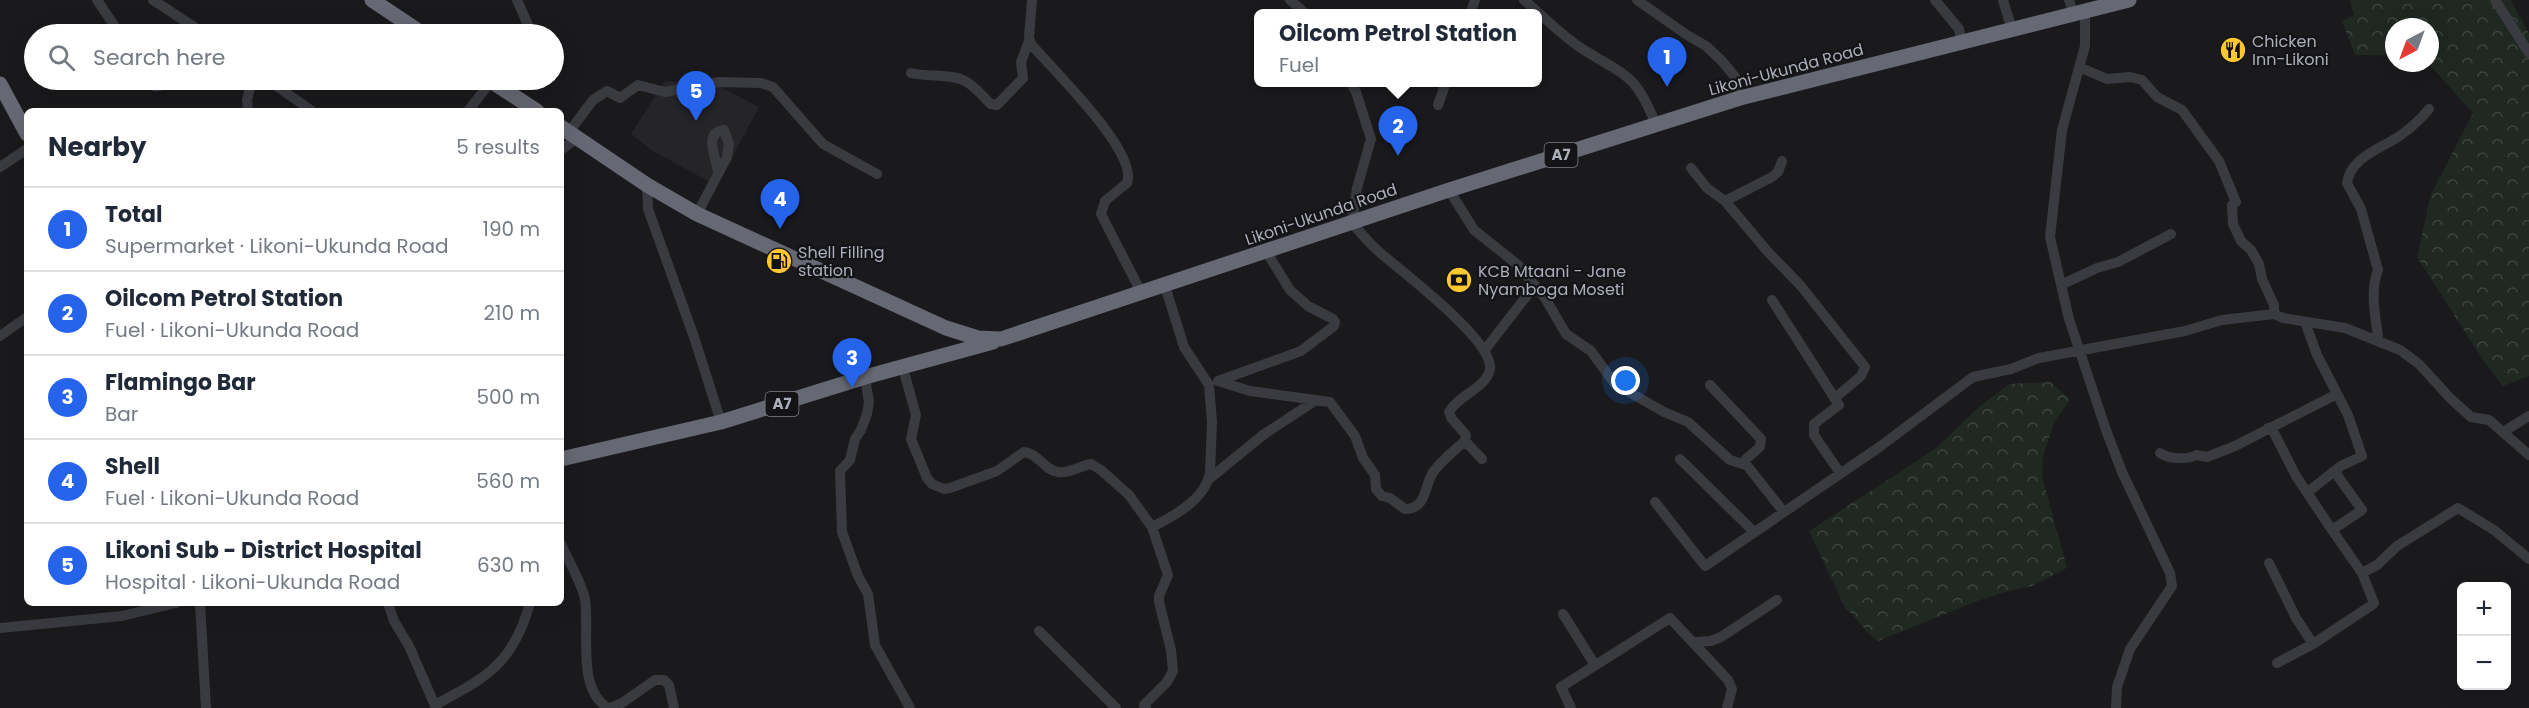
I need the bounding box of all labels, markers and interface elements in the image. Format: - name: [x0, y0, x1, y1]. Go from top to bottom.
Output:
- popup: [1254, 9, 1542, 87]
- text: Oilcom Petrol Station: [1279, 18, 1517, 49]
- north arrow: [2385, 18, 2439, 72]
- search box: [24, 24, 564, 90]
- place label: Chicken Inn-Likoni: [2252, 30, 2329, 71]
- restaurant icon: Chicken Inn-Likoni: [2218, 35, 2248, 65]
- pin: 1: [1648, 38, 1686, 87]
- street label: Likoni-Ukunda Road: [1706, 38, 1866, 101]
- icon: search: [45, 41, 78, 74]
- text: Search here: [93, 42, 226, 73]
- text: Fuel: [1279, 51, 1319, 79]
- pin: 5: [676, 72, 716, 121]
- pin: 2: [1378, 106, 1418, 156]
- text: Nearby: [48, 129, 146, 165]
- text: 5 results: [456, 133, 540, 161]
- road number: A7: [1544, 143, 1578, 167]
- street label: Likoni-Ukunda Road: [1242, 178, 1400, 251]
- pin: 4: [760, 180, 800, 229]
- text: Total: [105, 199, 162, 230]
- text: 1: [64, 215, 71, 243]
- text: 190 m: [483, 215, 540, 243]
- text: Supermarket · Likoni-Ukunda Road: [105, 232, 449, 260]
- place label: Shell Filling station: [798, 241, 885, 282]
- fuel station icon: Shell Filling station: [764, 246, 794, 276]
- place label: KCB Mtaani - Jane Nyamboga Moseti: [1478, 260, 1626, 301]
- bank icon: KCB Mtaani - Jane Nyamboga Moseti: [1444, 265, 1474, 295]
- text: Oilcom Petrol Station: [105, 283, 343, 314]
- text: 2: [62, 299, 73, 327]
- text: 210 m: [484, 299, 540, 327]
- text: Fuel · Likoni-Ukunda Road: [105, 316, 359, 344]
- pin: 3: [832, 338, 872, 388]
- your location: [1611, 366, 1640, 395]
- text: Flamingo Bar: [105, 367, 256, 398]
- text: 3: [61, 383, 74, 411]
- text: 500 m: [476, 383, 540, 411]
- road number: A7: [766, 392, 798, 416]
- text: Bar: [105, 400, 138, 428]
- text: Shell: [105, 451, 160, 482]
- text: 4: [61, 467, 74, 495]
- text: 560 m: [476, 467, 540, 495]
- text: Fuel · Likoni-Ukunda Road: [105, 484, 359, 512]
- text: Likoni Sub - District Hospital: [105, 535, 422, 566]
- text: 5: [61, 551, 74, 579]
- text: 630 m: [477, 551, 540, 579]
- text: Hospital · Likoni-Ukunda Road: [105, 568, 400, 596]
- map controls: [2457, 582, 2511, 690]
- button: +: [2457, 582, 2511, 636]
- button: −: [2457, 636, 2511, 690]

